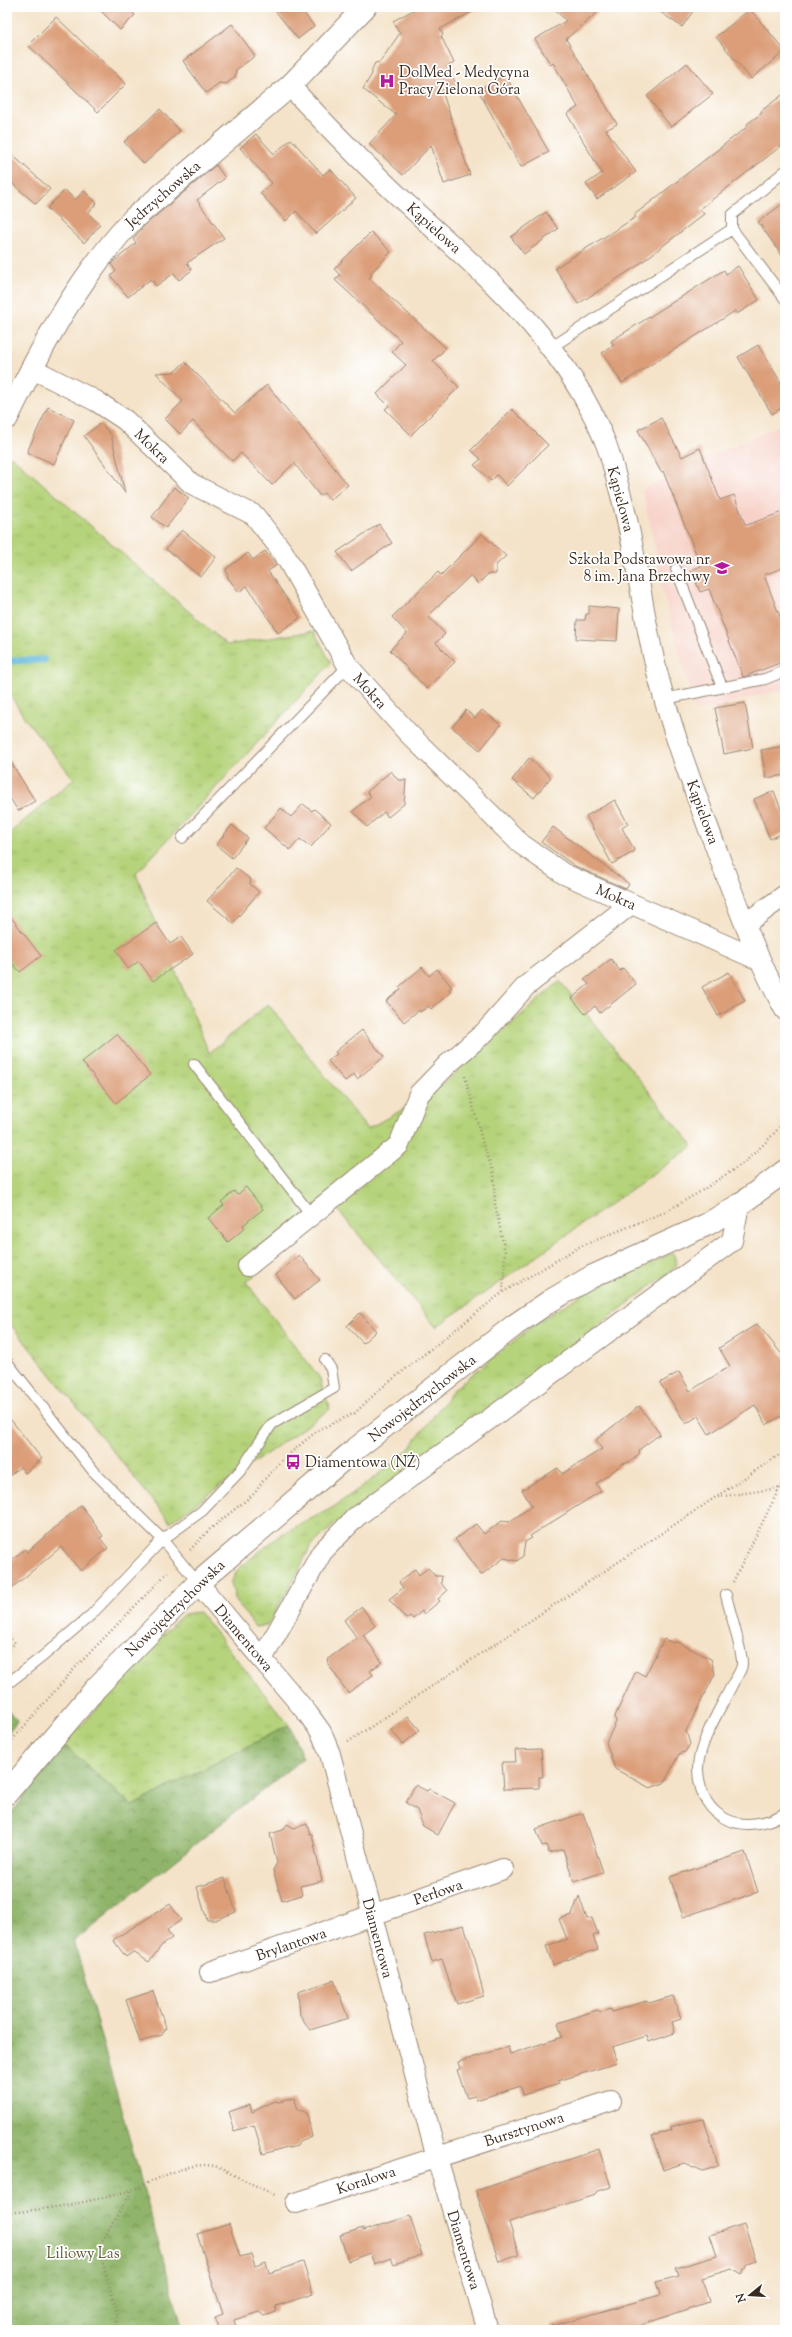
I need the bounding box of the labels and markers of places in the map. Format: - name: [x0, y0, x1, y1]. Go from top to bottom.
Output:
- place label: DolMed - Medycyna Pracy Zielona Góra: [399, 63, 529, 101]
- hospital icon: DolMed - Medycyna Pracy Zielona Góra: [378, 72, 396, 90]
- place label: Szkoła Podstawowa nr 8 im. Jana Brzechwy: [569, 550, 711, 588]
- school or university icon: Szkoła Podstawowa nr 8 im. Jana Brzechwy: [713, 559, 731, 577]
- place label: Diamentowa (NŻ): [305, 1452, 420, 1474]
- bus stop icon: Diamentowa (NŻ): [284, 1453, 302, 1471]

